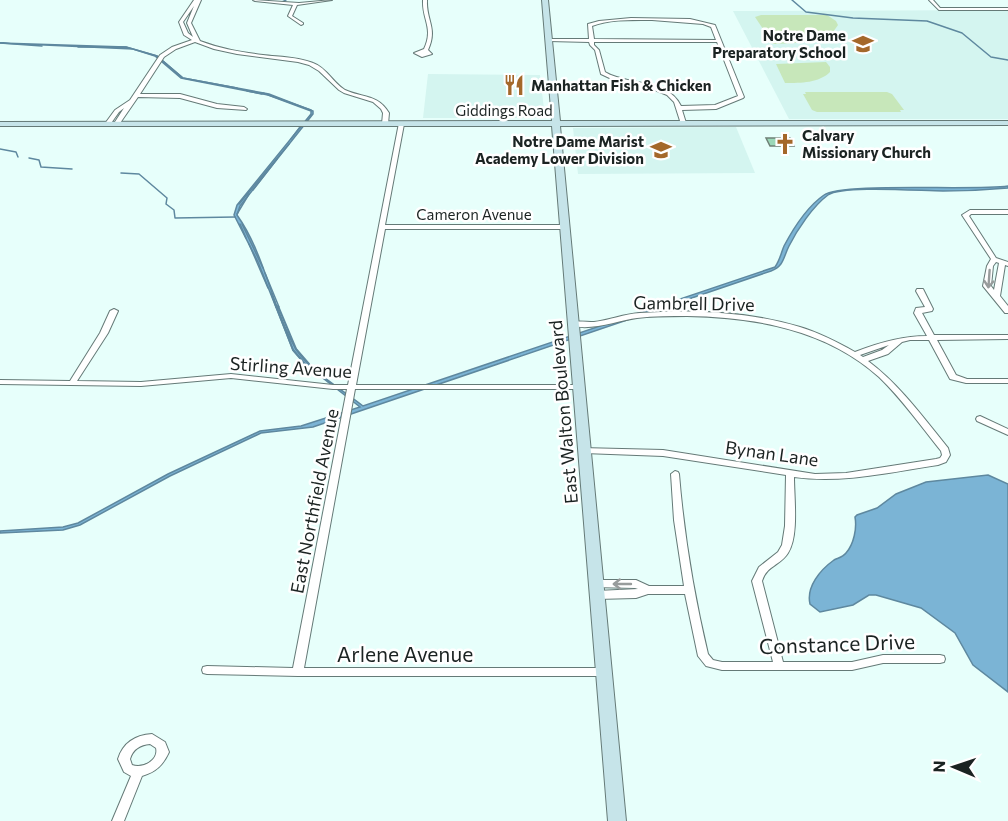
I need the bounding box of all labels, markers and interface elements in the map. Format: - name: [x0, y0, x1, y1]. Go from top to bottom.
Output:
- place label: Notre Dame Preparatory School: [712, 26, 846, 61]
- school or university icon: Notre Dame Preparatory School: [851, 32, 875, 56]
- restaurant icon: Manhattan Fish & Chicken: [502, 73, 526, 97]
- place label: Manhattan Fish & Chicken: [531, 76, 711, 94]
- street label: Giddings Road: [455, 101, 553, 119]
- place label: Calvary Missionary Church: [802, 126, 931, 161]
- place label: Notre Dame Marist Academy Lower Division: [475, 132, 644, 167]
- church icon: Calvary Missionary Church: [773, 132, 797, 156]
- school or university icon: Notre Dame Marist Academy Lower Division: [649, 138, 673, 162]
- street label: Cameron Avenue: [416, 205, 532, 223]
- one-way arrow: [983, 269, 994, 288]
- street label: Gambrell Drive: [633, 291, 755, 315]
- street label: East Walton Boulevard: [544, 319, 582, 505]
- street label: Stirling Avenue: [229, 352, 353, 382]
- street label: East Northfield Avenue: [285, 407, 343, 595]
- street label: Bynan Lane: [724, 436, 820, 470]
- one-way arrow: [613, 578, 633, 590]
- street label: Constance Drive: [758, 628, 916, 658]
- street label: Arlene Avenue: [337, 641, 473, 666]
- north arrow: [924, 737, 984, 797]
- text: N: [929, 760, 948, 773]

